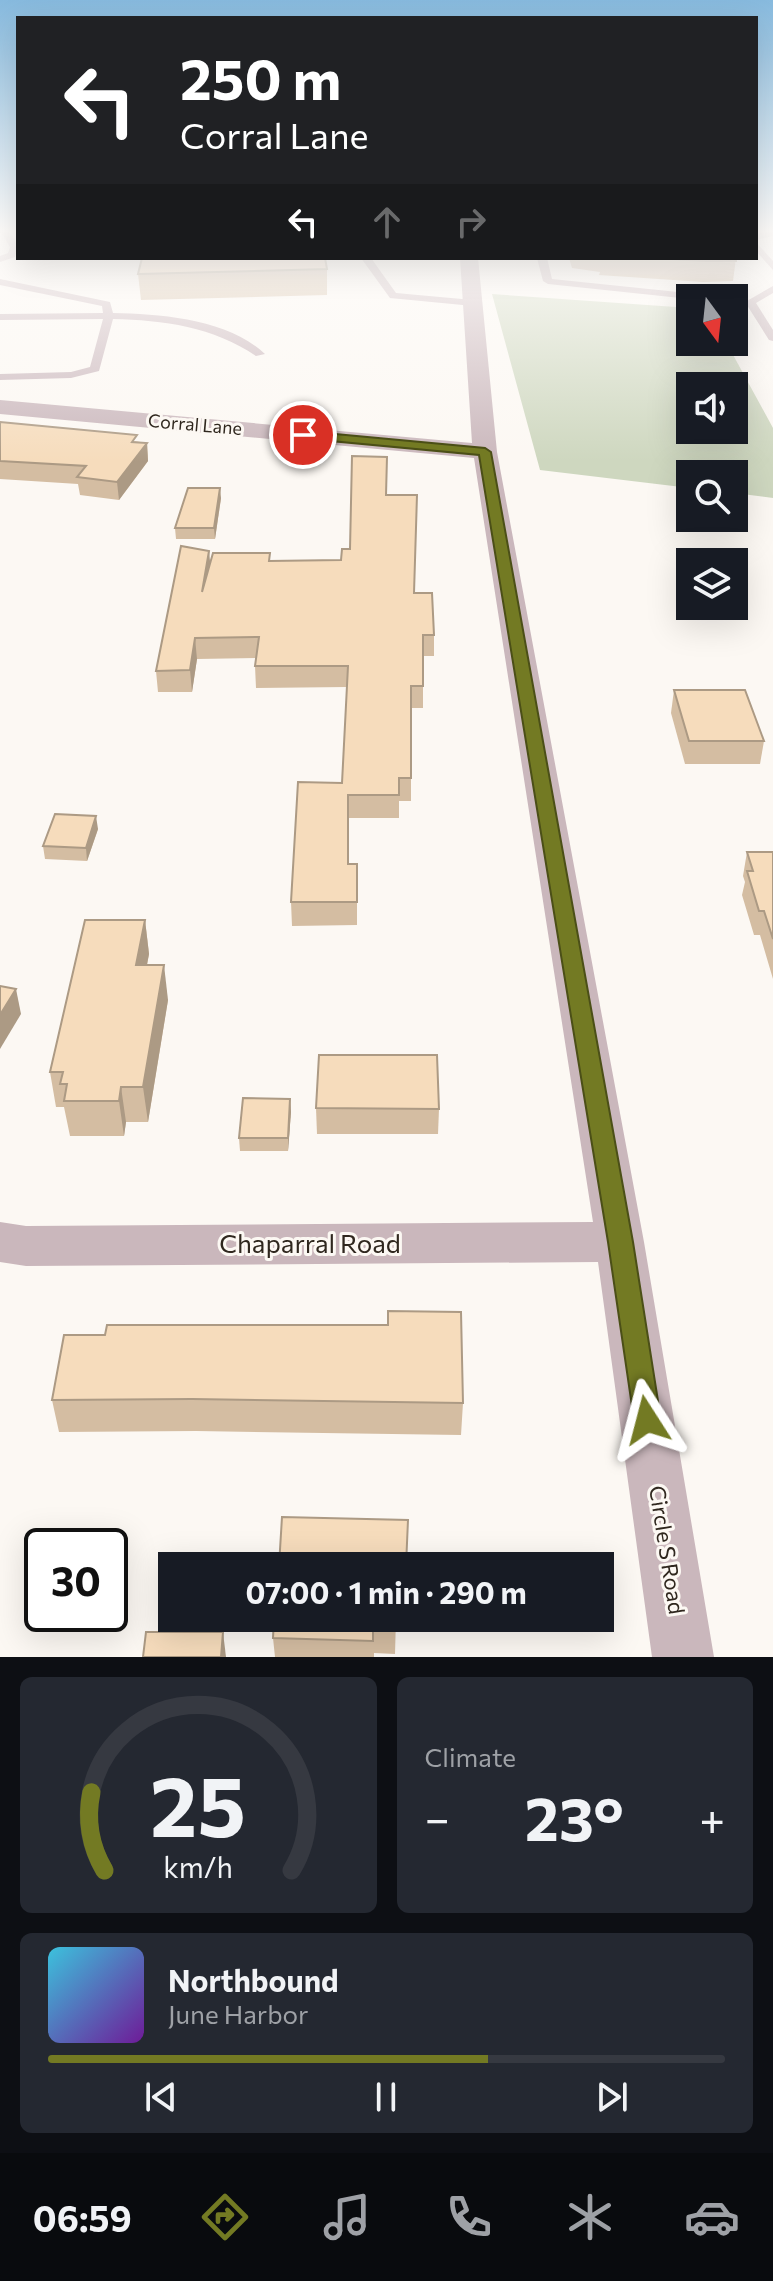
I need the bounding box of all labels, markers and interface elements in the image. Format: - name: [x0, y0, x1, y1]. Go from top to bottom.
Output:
- text: 250 m: [180, 43, 341, 112]
- icon: left: [48, 48, 152, 152]
- text: Corral Lane: [180, 112, 369, 156]
- icon: left: [281, 200, 325, 244]
- icon: ahead: [365, 200, 409, 244]
- icon: right: [449, 200, 493, 244]
- north arrow: [676, 284, 748, 356]
- map controls: [676, 284, 748, 620]
- button: sound: [676, 372, 748, 444]
- pin: [269, 401, 337, 469]
- street label: Corral Lane: [147, 409, 243, 439]
- icon: arrive: [281, 413, 325, 457]
- button: search: [676, 460, 748, 532]
- button: layers: [676, 548, 748, 620]
- street label: Chaparral Road: [219, 1227, 401, 1258]
- position arrow: [605, 1378, 689, 1462]
- street label: Circle S Road: [644, 1484, 691, 1616]
- speed limit sign: 30: [24, 1528, 128, 1632]
- text: 07:00 · 1 min · 290 m: [245, 1573, 527, 1610]
- text: Climate: [425, 1741, 516, 1772]
- text: 25: [150, 1752, 246, 1854]
- text: 23°: [525, 1780, 624, 1853]
- text: −: [425, 1790, 450, 1844]
- text: +: [699, 1790, 725, 1844]
- text: km/h: [163, 1849, 233, 1884]
- text: Northbound: [168, 1961, 339, 1998]
- text: June Harbor: [168, 1998, 308, 2029]
- icon: previous: [139, 2075, 183, 2119]
- icon: pause: [364, 2075, 408, 2119]
- icon: next: [590, 2075, 634, 2119]
- icon: directions: [197, 2189, 253, 2245]
- icon: music: [319, 2189, 375, 2245]
- icon: phone: [441, 2189, 497, 2245]
- icon: climate: [562, 2189, 618, 2245]
- icon: car: [684, 2189, 740, 2245]
- text: 06:59: [33, 2195, 132, 2239]

